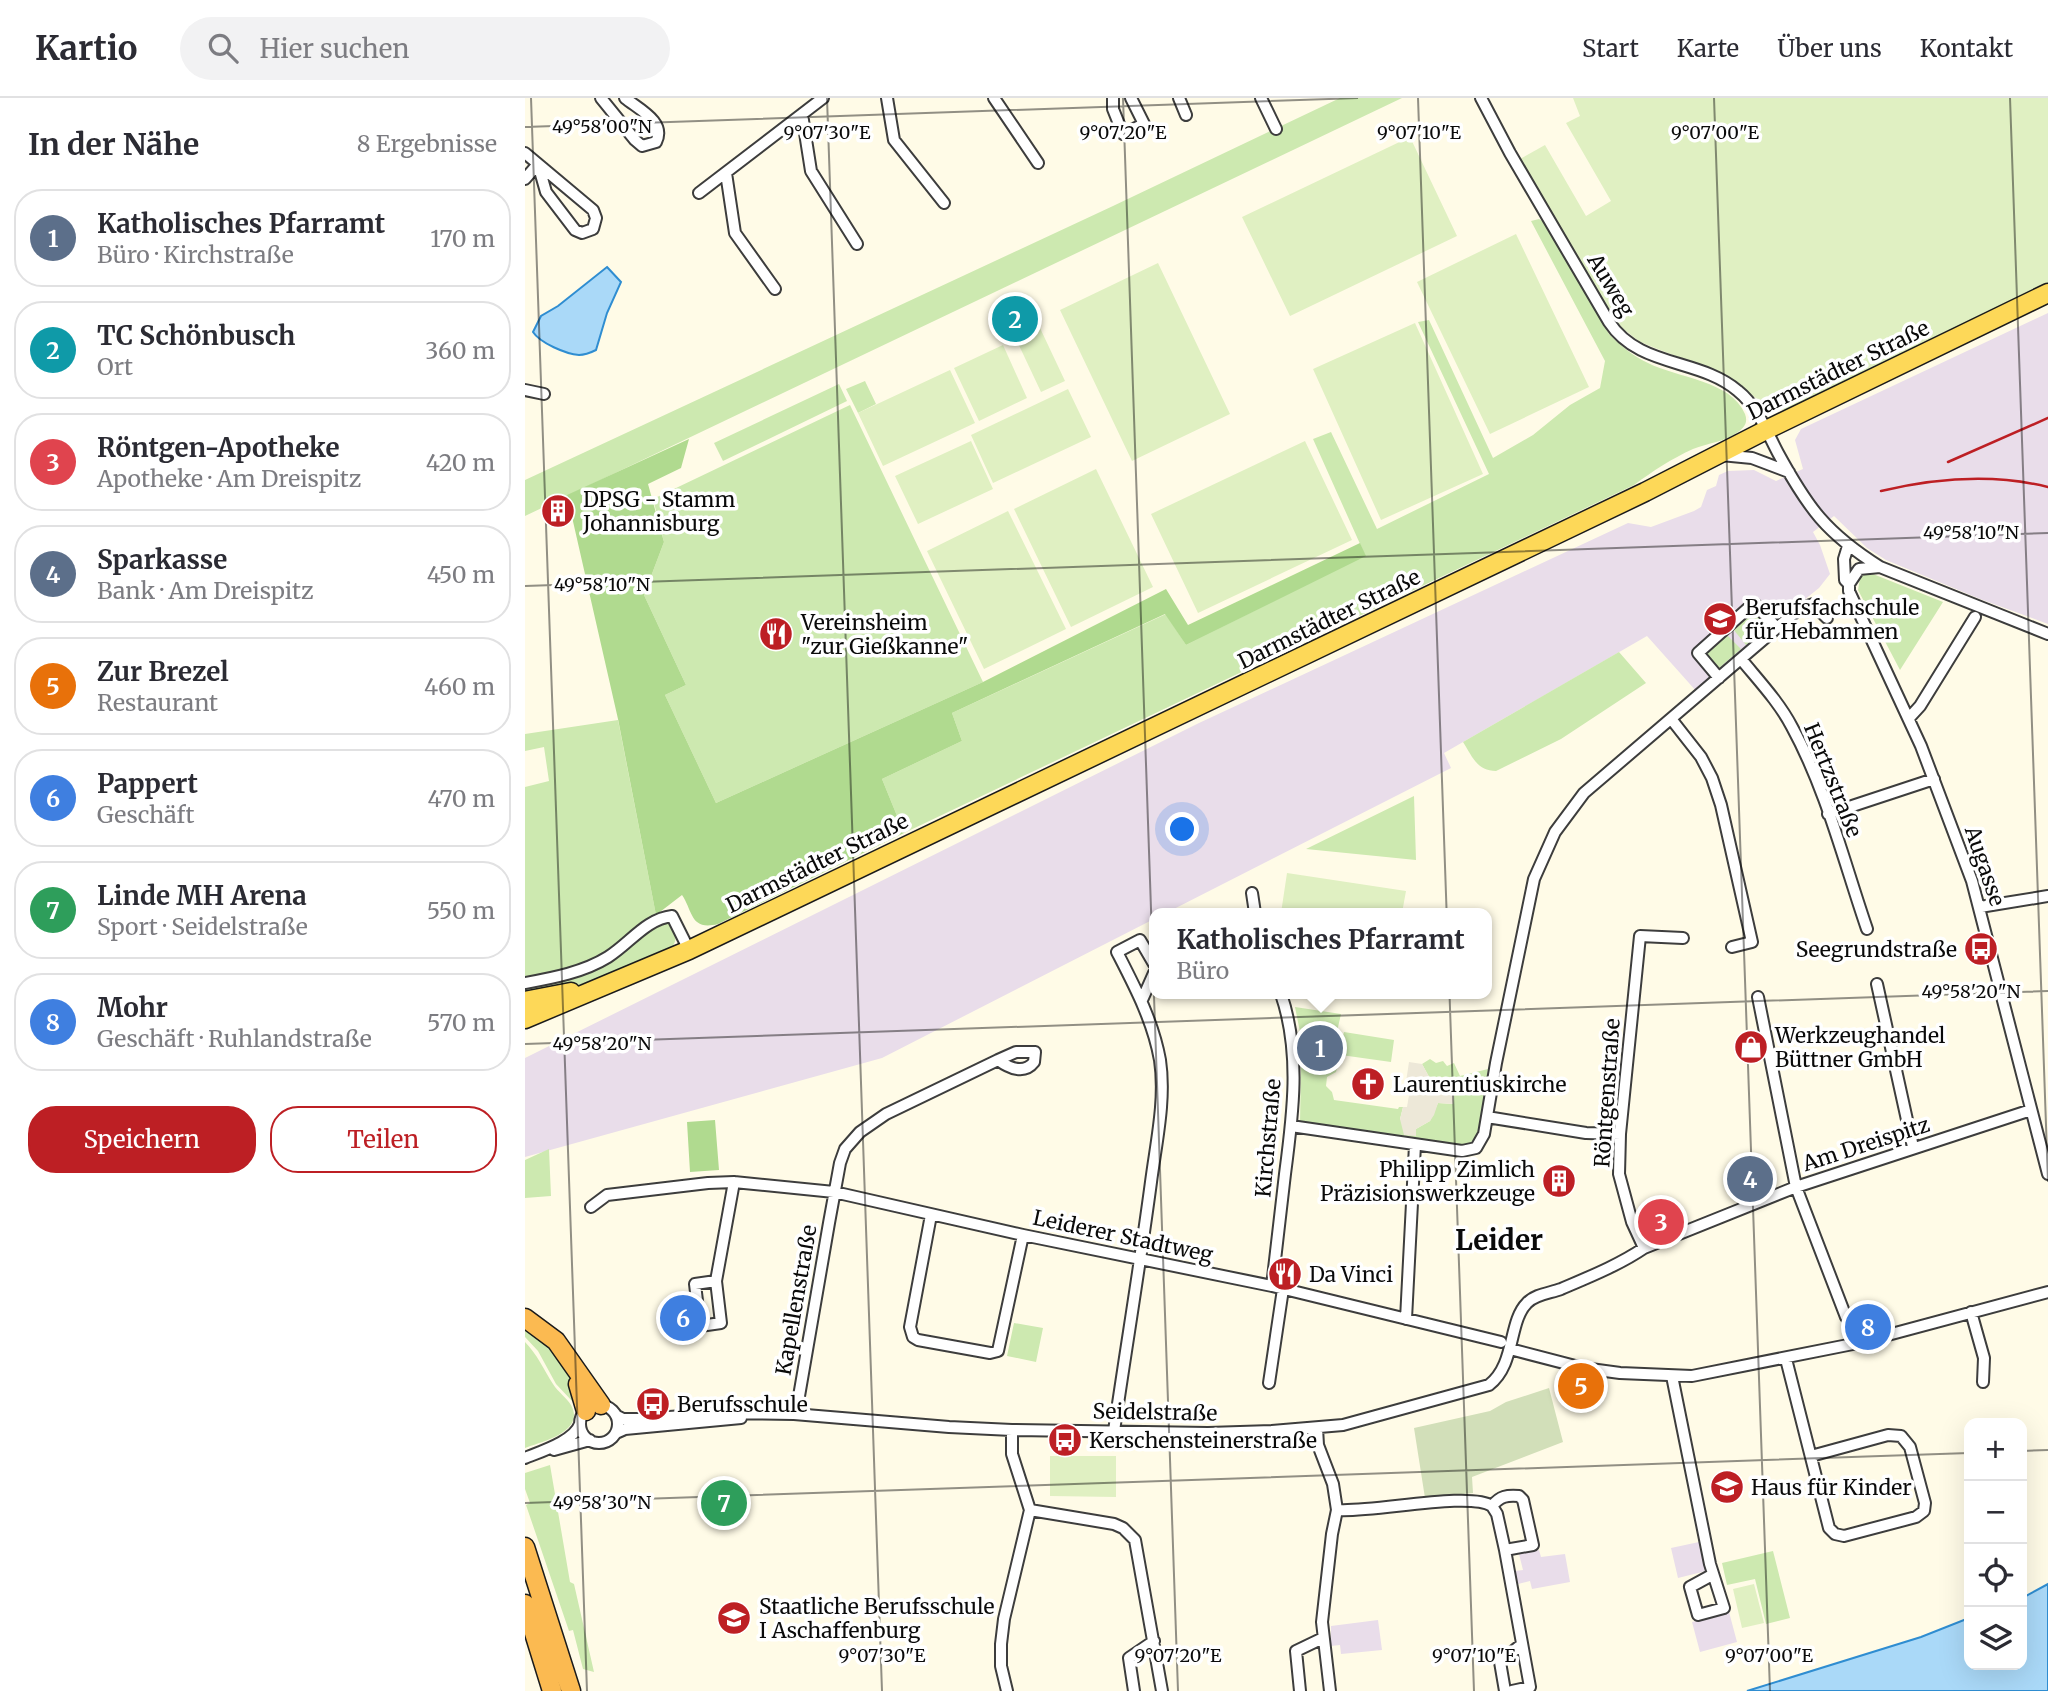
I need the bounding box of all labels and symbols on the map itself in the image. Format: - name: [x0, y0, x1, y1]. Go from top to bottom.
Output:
- text: 49°58'00"N: [552, 115, 652, 138]
- text: 9°07'30"E: [784, 121, 871, 144]
- text: 9°07'20"E: [1079, 121, 1167, 144]
- text: 9°07'10"E: [1377, 121, 1462, 144]
- text: 9°07'00"E: [1671, 121, 1760, 144]
- street label: Auweg: [1581, 248, 1640, 322]
- pin: 2: [992, 293, 1038, 345]
- street label: Darmstädter Straße: [1743, 314, 1934, 426]
- place label: DPSG - Stamm Johannisburg: [582, 486, 735, 537]
- building icon: DPSG - Stamm Johannisburg: [539, 492, 577, 530]
- text: 49°58'10"N: [1923, 521, 2019, 544]
- street label: Darmstädter Straße: [1234, 563, 1425, 675]
- text: 49°58'10"N: [554, 573, 650, 596]
- place label: Berufsfachschule für Hebammen: [1745, 594, 1919, 645]
- school or university icon: Berufsfachschule für Hebammen: [1701, 600, 1739, 638]
- place label: Vereinsheim "zur Gießkanne": [800, 609, 968, 660]
- restaurant icon: Vereinsheim "zur Gießkanne": [757, 615, 795, 653]
- street label: Hertzstraße: [1798, 719, 1868, 841]
- street label: Darmstädter Straße: [722, 807, 913, 919]
- your location: [1165, 812, 1199, 846]
- street label: Augasse: [1958, 821, 2011, 910]
- bus stop icon: Seegrundstraße: [1962, 930, 2000, 968]
- place label: Seegrundstraße: [1796, 936, 1957, 963]
- text: 49°58'20"N: [1922, 980, 2020, 1003]
- street label: Röntgenstraße: [1588, 1017, 1626, 1169]
- pin: 1: [1297, 1022, 1343, 1074]
- place label: Werkzeughandel Büttner GmbH: [1774, 1022, 1946, 1073]
- shop icon: Werkzeughandel Büttner GmbH: [1732, 1028, 1770, 1066]
- text: 49°58'20"N: [553, 1032, 651, 1055]
- church icon: Laurentiuskirche: [1349, 1065, 1387, 1103]
- place label: Laurentiuskirche: [1393, 1071, 1567, 1098]
- street label: Kirchstraße: [1249, 1078, 1287, 1198]
- street label: Am Dreispitz: [1798, 1111, 1933, 1178]
- pin: 4: [1727, 1153, 1773, 1205]
- place label: Philipp Zimlich Präzisionswerkzeuge: [1320, 1156, 1535, 1207]
- building icon: Philipp Zimlich Präzisionswerkzeuge: [1540, 1162, 1578, 1200]
- pin: 3: [1638, 1196, 1684, 1248]
- street label: Leiderer Stadtweg: [1030, 1204, 1216, 1268]
- district label: Leider: [1455, 1222, 1543, 1258]
- street label: Kapellenstraße: [769, 1223, 823, 1377]
- restaurant icon: Da Vinci: [1266, 1255, 1304, 1293]
- place label: Da Vinci: [1309, 1261, 1393, 1288]
- pin: 6: [660, 1292, 706, 1344]
- pin: 8: [1845, 1301, 1891, 1353]
- pin: 5: [1558, 1360, 1604, 1412]
- bus stop icon: Berufsschule: [634, 1385, 672, 1423]
- place label: Berufsschule: [677, 1391, 808, 1418]
- street label: Seidelstraße: [1092, 1397, 1218, 1427]
- bus stop icon: Kerschensteinerstraße: [1046, 1421, 1084, 1459]
- place label: Kerschensteinerstraße: [1089, 1427, 1317, 1454]
- school or university icon: Haus für Kinder: [1708, 1468, 1746, 1506]
- place label: Haus für Kinder: [1751, 1474, 1912, 1501]
- pin: 7: [701, 1477, 747, 1529]
- text: 49°58'30"N: [553, 1491, 651, 1514]
- place label: Staatliche Berufsschule I Aschaffenburg: [759, 1593, 995, 1644]
- school or university icon: Staatliche Berufsschule I Aschaffenburg: [715, 1599, 753, 1637]
- text: 9°07'30"E: [839, 1644, 926, 1667]
- text: 9°07'20"E: [1134, 1644, 1222, 1667]
- text: 9°07'10"E: [1432, 1644, 1517, 1667]
- text: 9°07'00"E: [1725, 1644, 1814, 1667]

